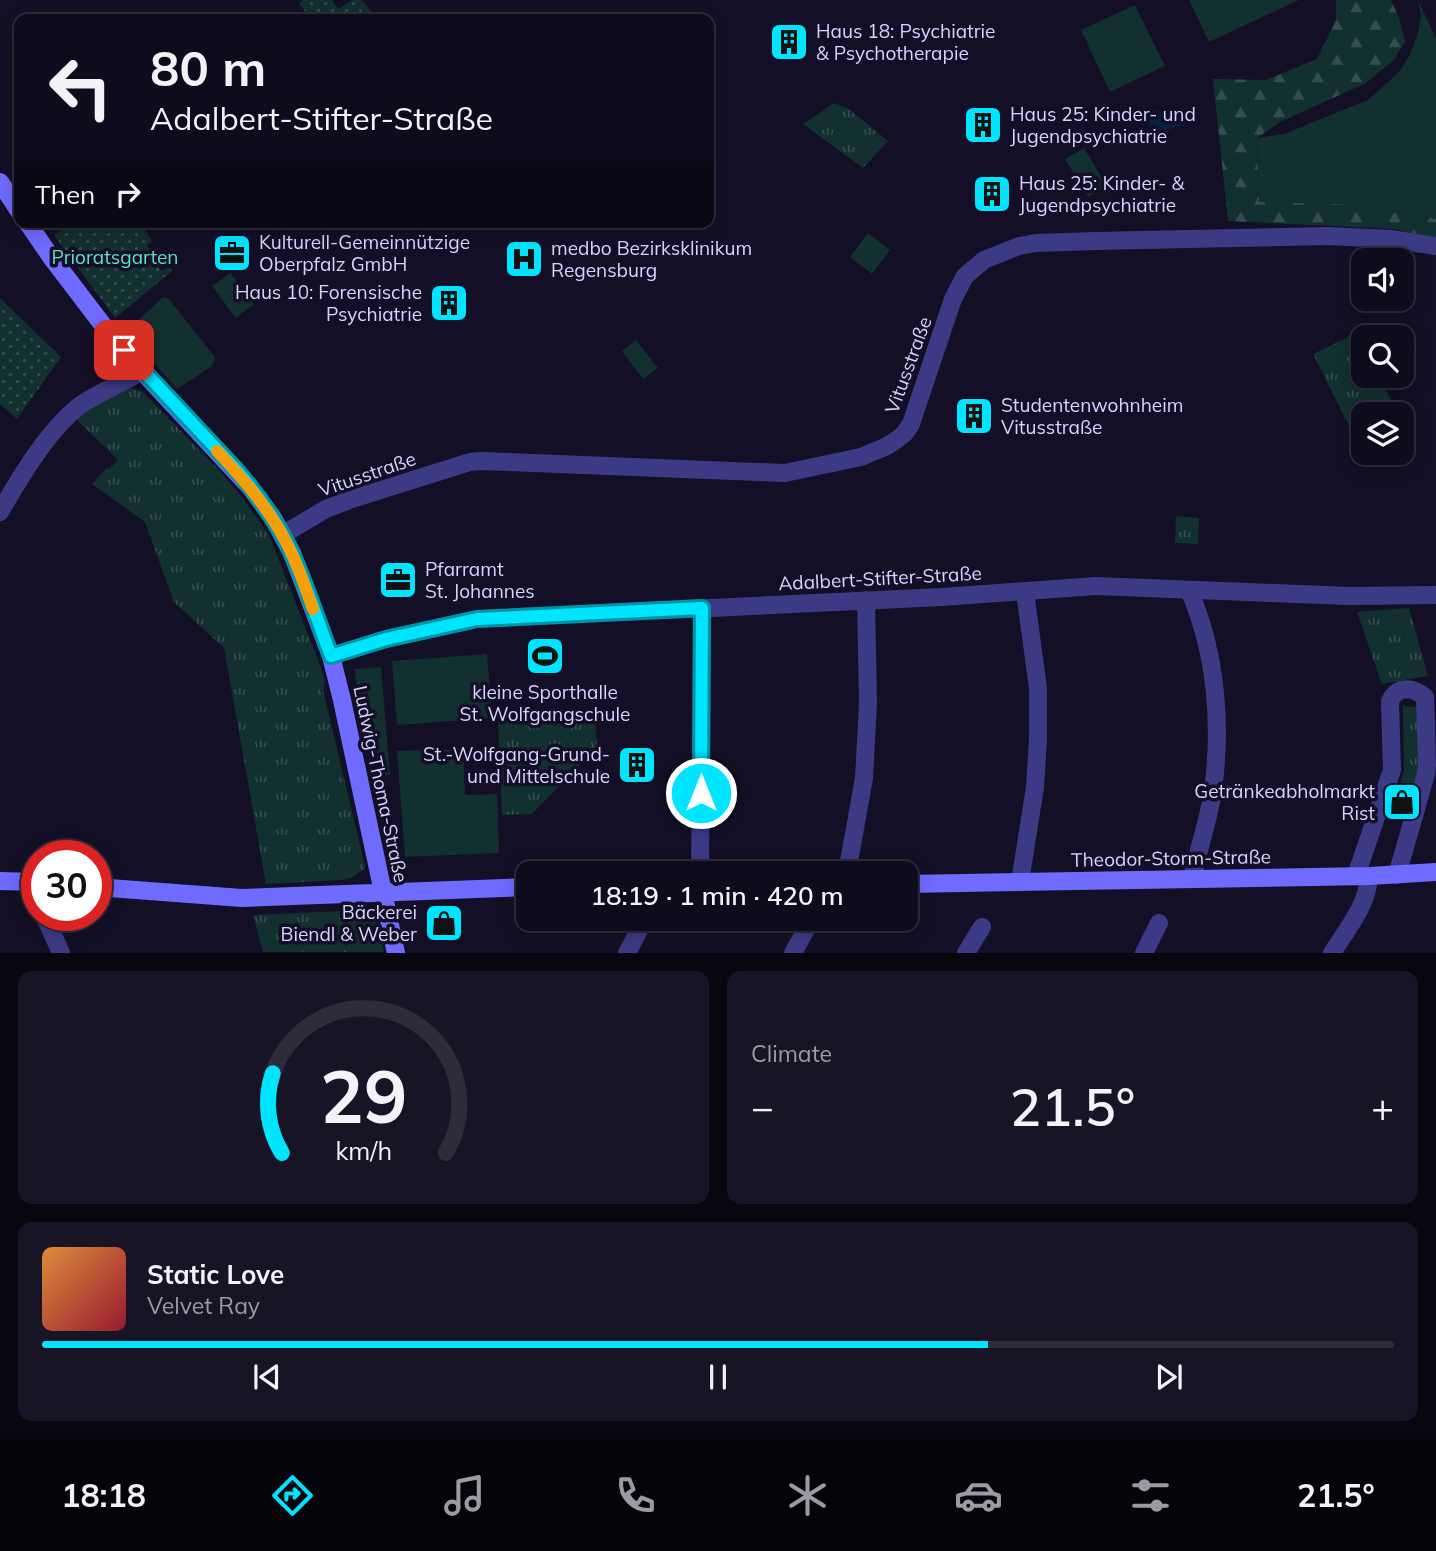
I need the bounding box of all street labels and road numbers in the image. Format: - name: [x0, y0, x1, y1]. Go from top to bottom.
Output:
- street label: Vitusstraße: [879, 313, 937, 417]
- street label: Vitusstraße: [315, 446, 419, 502]
- street label: Adalbert-Stifter-Straße: [778, 561, 982, 595]
- street label: Ludwig-Thoma-Straße: [348, 683, 414, 885]
- street label: Theodor-Storm-Straße: [1071, 844, 1271, 872]

